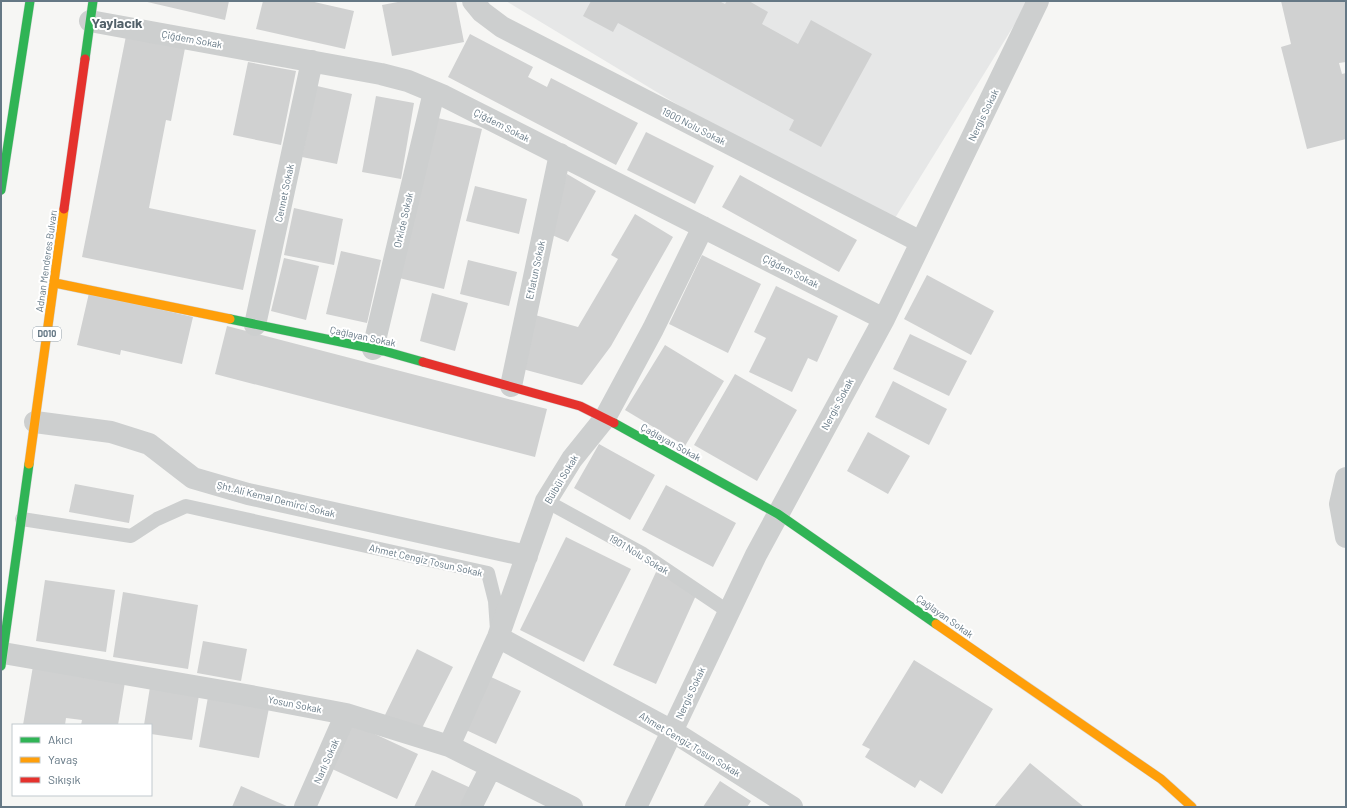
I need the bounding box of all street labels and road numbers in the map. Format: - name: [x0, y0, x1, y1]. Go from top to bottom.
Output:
- street label: Çiğdem Sokak: [161, 28, 223, 50]
- street label: Nergis Sokak: [965, 87, 1001, 143]
- street label: 1900 Nolu Sokak: [660, 105, 728, 147]
- street label: Çiğdem Sokak: [472, 106, 532, 144]
- street label: Cennet Sokak: [272, 163, 296, 223]
- street label: Orkide Sokak: [391, 191, 415, 249]
- street label: Adnan Menderes Bulvarı: [33, 209, 59, 313]
- street label: Eflatun Sokak: [523, 240, 547, 300]
- street label: Çiğdem Sokak: [761, 252, 821, 290]
- street label: Çağlayan Sokak: [329, 323, 397, 349]
- road number: D010: [33, 327, 61, 341]
- street label: Nergis Sokak: [818, 376, 856, 432]
- street label: Çağlayan Sokak: [639, 420, 703, 464]
- street label: Bülbül Sokak: [542, 452, 580, 506]
- street label: Şht.Ali Kemal Demirci Sokak: [216, 478, 336, 520]
- street label: 1901 Nolu Sokak: [607, 531, 671, 577]
- street label: Ahmet Cengiz Tosun Sokak: [368, 541, 484, 579]
- street label: Çağlayan Sokak: [914, 592, 976, 640]
- street label: Nergis Sokak: [673, 665, 707, 721]
- street label: Yosun Sokak: [267, 693, 323, 715]
- street label: Ahmet Cengiz Tosun Sokak: [637, 709, 743, 779]
- street label: Narlı Sokak: [311, 737, 341, 785]

